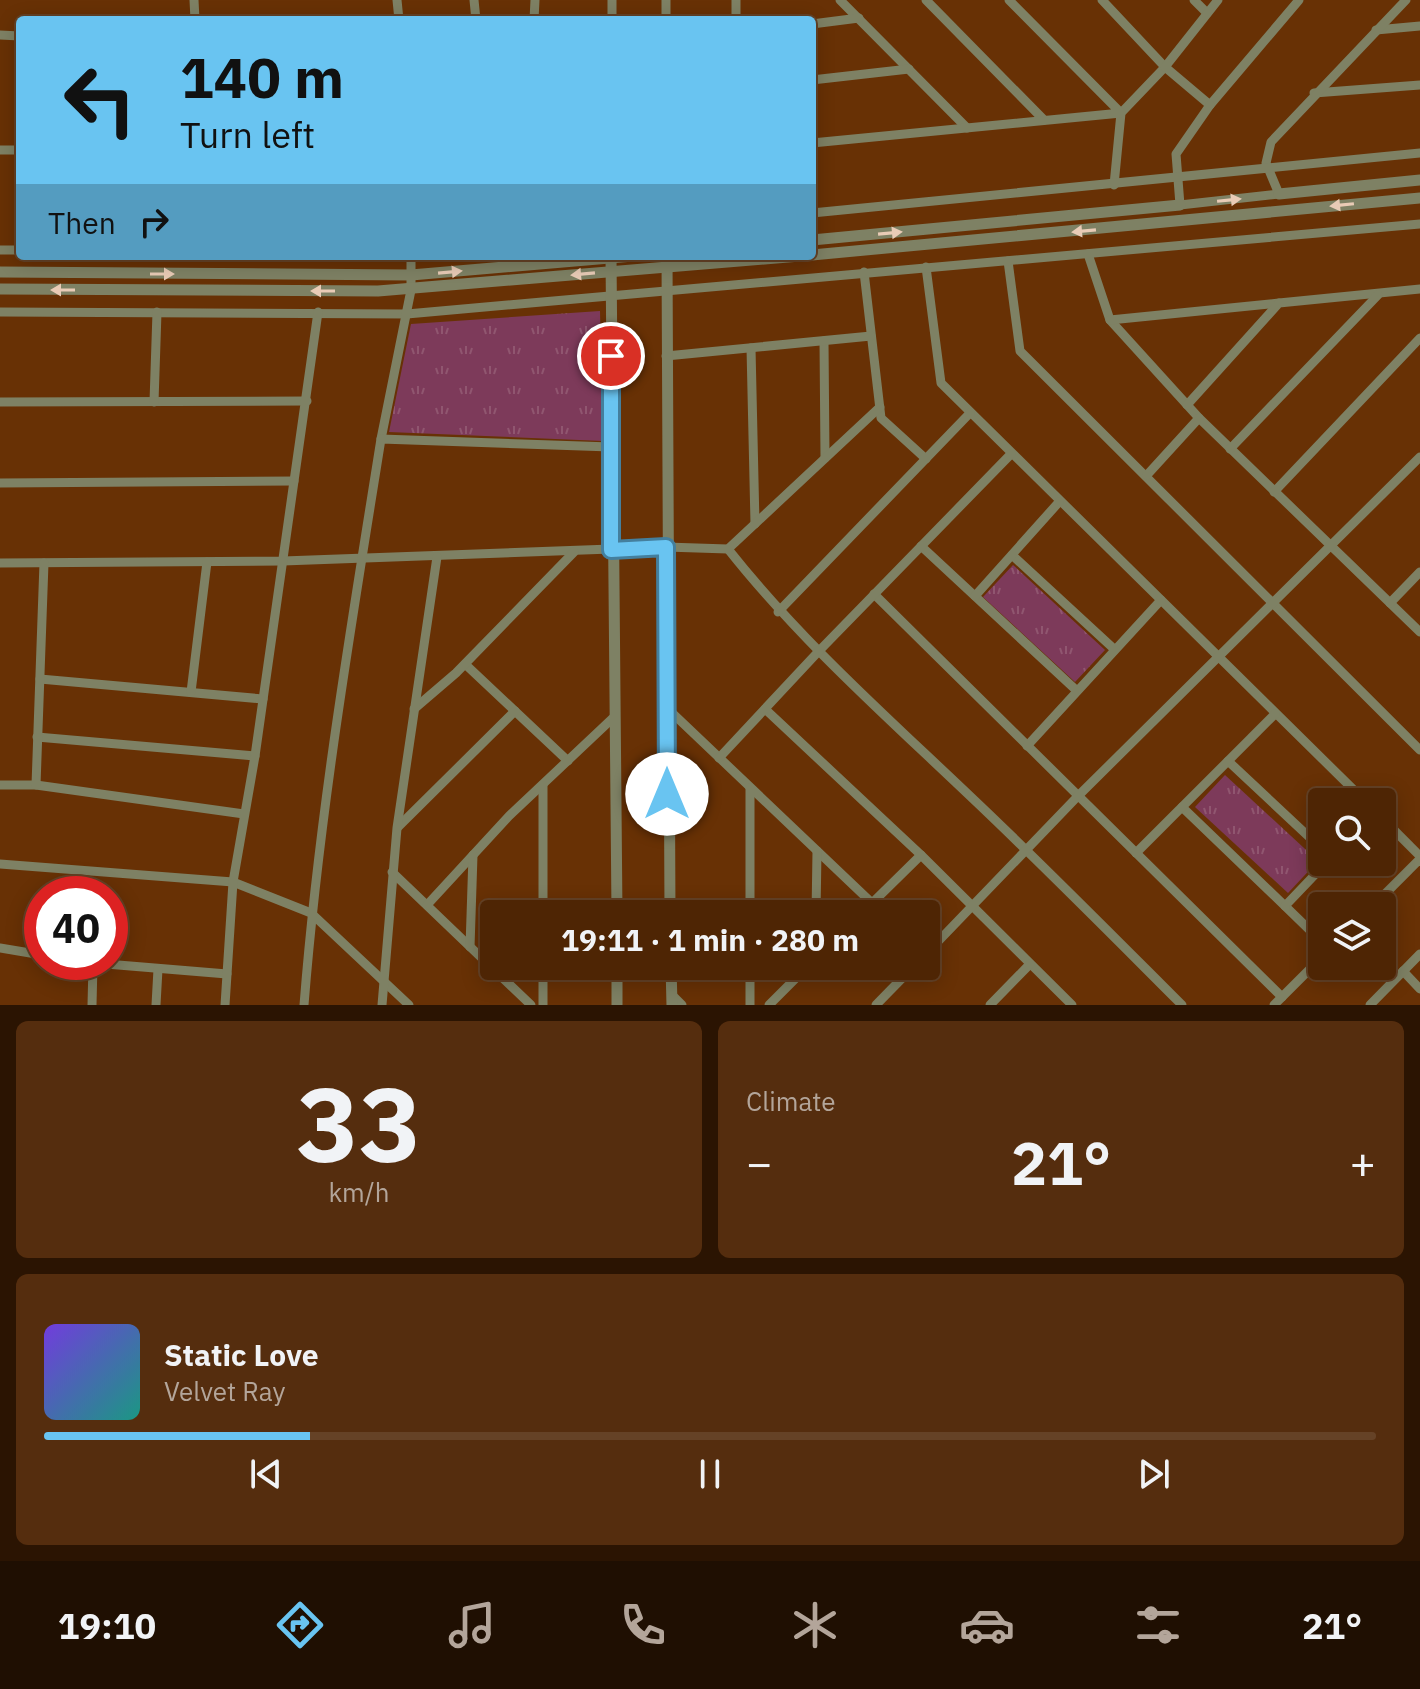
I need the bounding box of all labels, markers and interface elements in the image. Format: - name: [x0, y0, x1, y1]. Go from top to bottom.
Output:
- text: 140 m: [180, 41, 344, 113]
- icon: left: [48, 48, 152, 152]
- text: Turn left: [180, 111, 315, 158]
- one-way arrow: [1217, 193, 1242, 206]
- one-way arrow: [1329, 198, 1354, 211]
- icon: right: [132, 200, 176, 244]
- text: Then: [48, 203, 116, 242]
- one-way arrow: [1071, 225, 1096, 238]
- one-way arrow: [878, 226, 903, 239]
- one-way arrow: [438, 265, 463, 278]
- one-way arrow: [150, 267, 175, 280]
- one-way arrow: [570, 268, 595, 281]
- one-way arrow: [50, 284, 75, 296]
- one-way arrow: [310, 285, 335, 297]
- pin: [577, 322, 645, 390]
- icon: arrive: [589, 334, 633, 378]
- position arrow: [625, 752, 709, 836]
- map controls: [1308, 788, 1396, 980]
- button: search: [1308, 788, 1396, 876]
- speed limit sign: 40: [24, 876, 128, 980]
- button: layers: [1308, 892, 1396, 980]
- text: 19:11 · 1 min · 280 m: [561, 920, 859, 959]
- text: 33: [297, 1055, 421, 1191]
- text: Climate: [746, 1084, 836, 1118]
- text: 21°: [1011, 1123, 1111, 1202]
- text: −: [746, 1134, 772, 1191]
- text: +: [1350, 1134, 1376, 1191]
- text: km/h: [328, 1175, 390, 1209]
- text: Static Love: [164, 1335, 319, 1374]
- text: Velvet Ray: [164, 1374, 285, 1408]
- icon: previous: [244, 1452, 288, 1496]
- icon: pause: [688, 1452, 732, 1496]
- icon: next: [1132, 1452, 1176, 1496]
- icon: directions: [272, 1597, 328, 1653]
- icon: music: [444, 1597, 500, 1653]
- icon: phone: [615, 1597, 671, 1653]
- icon: climate: [787, 1597, 843, 1653]
- icon: car: [959, 1597, 1015, 1653]
- icon: filters: [1130, 1597, 1186, 1653]
- text: 19:10: [58, 1602, 156, 1649]
- text: 21°: [1302, 1602, 1362, 1649]

